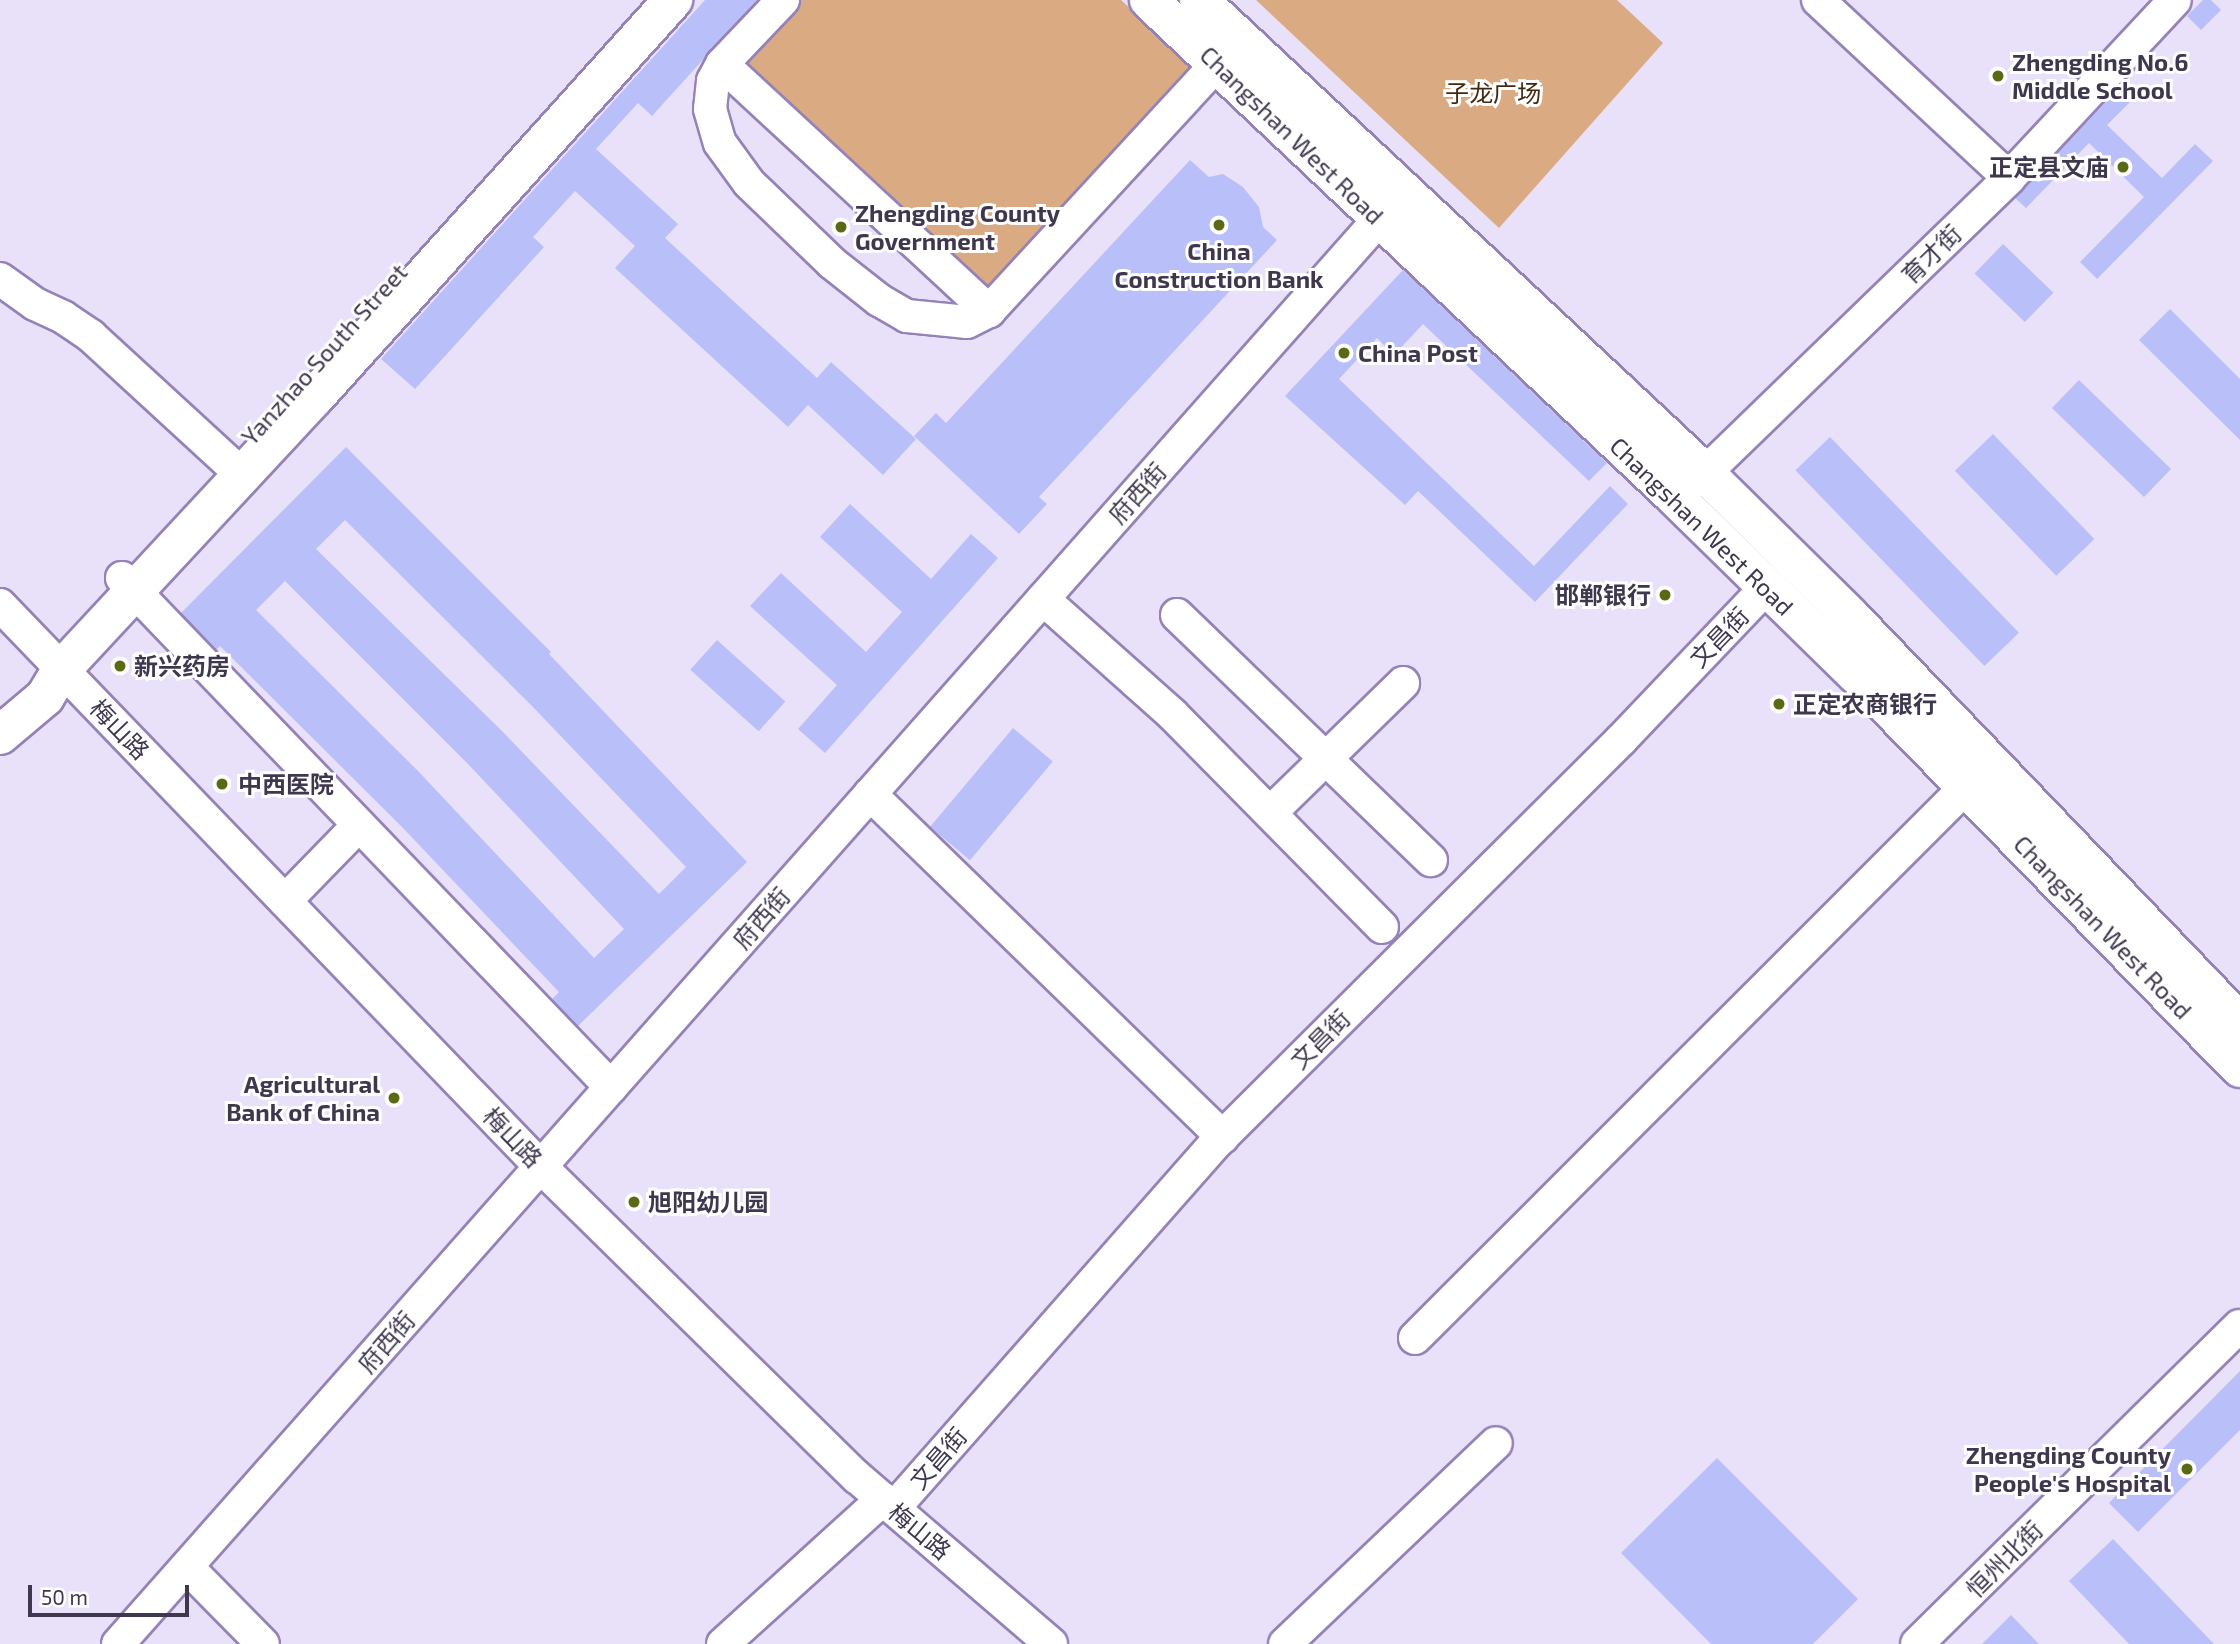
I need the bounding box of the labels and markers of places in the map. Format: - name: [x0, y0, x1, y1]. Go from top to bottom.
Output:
- place label: Zhengding No.6 Middle School: [2012, 48, 2188, 104]
- marker: Zhengding No.6 Middle School: [1990, 68, 2006, 84]
- place label: 正定县文庙: [1989, 153, 2109, 181]
- marker: 正定县文庙: [2115, 159, 2131, 175]
- place label: Zhengding County Government: [855, 199, 1060, 255]
- marker: China Construction Bank: [1211, 217, 1227, 233]
- marker: Zhengding County Government: [833, 219, 849, 235]
- place label: China Construction Bank: [1114, 237, 1324, 293]
- place label: China Post: [1358, 339, 1478, 367]
- marker: China Post: [1336, 345, 1352, 361]
- place label: 邯郸银行: [1555, 581, 1651, 609]
- marker: 邯郸银行: [1657, 587, 1673, 603]
- place label: 新兴药房: [134, 652, 230, 680]
- marker: 新兴药房: [112, 658, 128, 674]
- place label: 正定农商银行: [1793, 690, 1937, 718]
- marker: 正定农商银行: [1771, 696, 1787, 712]
- place label: 中西医院: [238, 770, 334, 798]
- marker: 中西医院: [212, 774, 232, 794]
- place label: Agricultural Bank of China: [226, 1070, 380, 1126]
- marker: Agricultural Bank of China: [386, 1090, 402, 1106]
- place label: 旭阳幼儿园: [648, 1188, 768, 1216]
- marker: 旭阳幼儿园: [626, 1194, 642, 1210]
- place label: Zhengding County People's Hospital: [1966, 1441, 2171, 1497]
- marker: Zhengding County People's Hospital: [2177, 1459, 2197, 1479]

